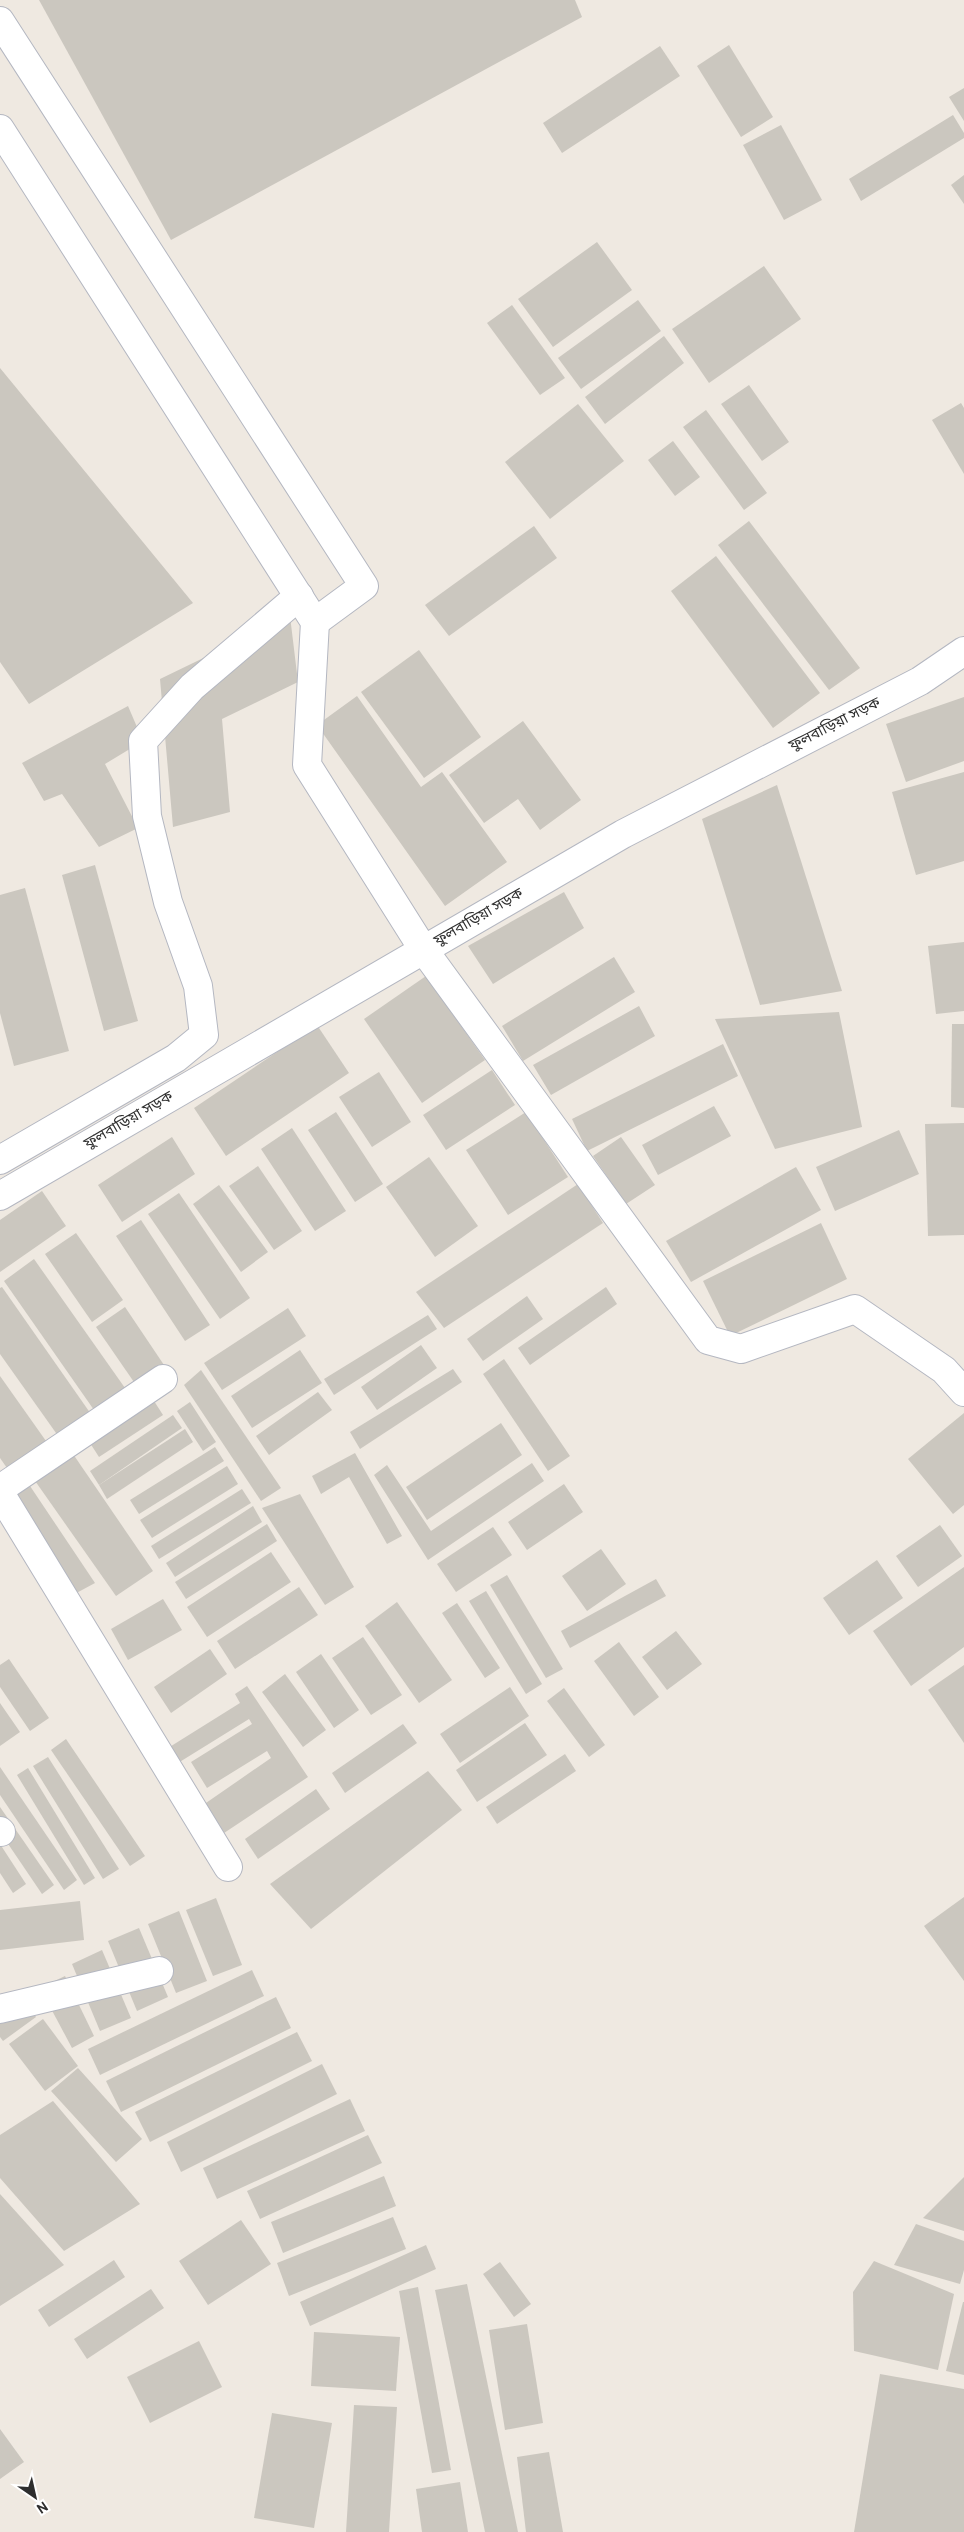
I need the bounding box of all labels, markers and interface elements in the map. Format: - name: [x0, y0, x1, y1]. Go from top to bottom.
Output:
- street label: ফুলবাড়িয়া সড়ক: [785, 693, 885, 757]
- street label: ফুলবাড়িয়া সড়ক: [430, 884, 528, 952]
- street label: ফুলবাড়িয়া সড়ক: [80, 1087, 178, 1155]
- north arrow: [10, 2472, 60, 2522]
- text: N: [33, 2497, 50, 2516]

